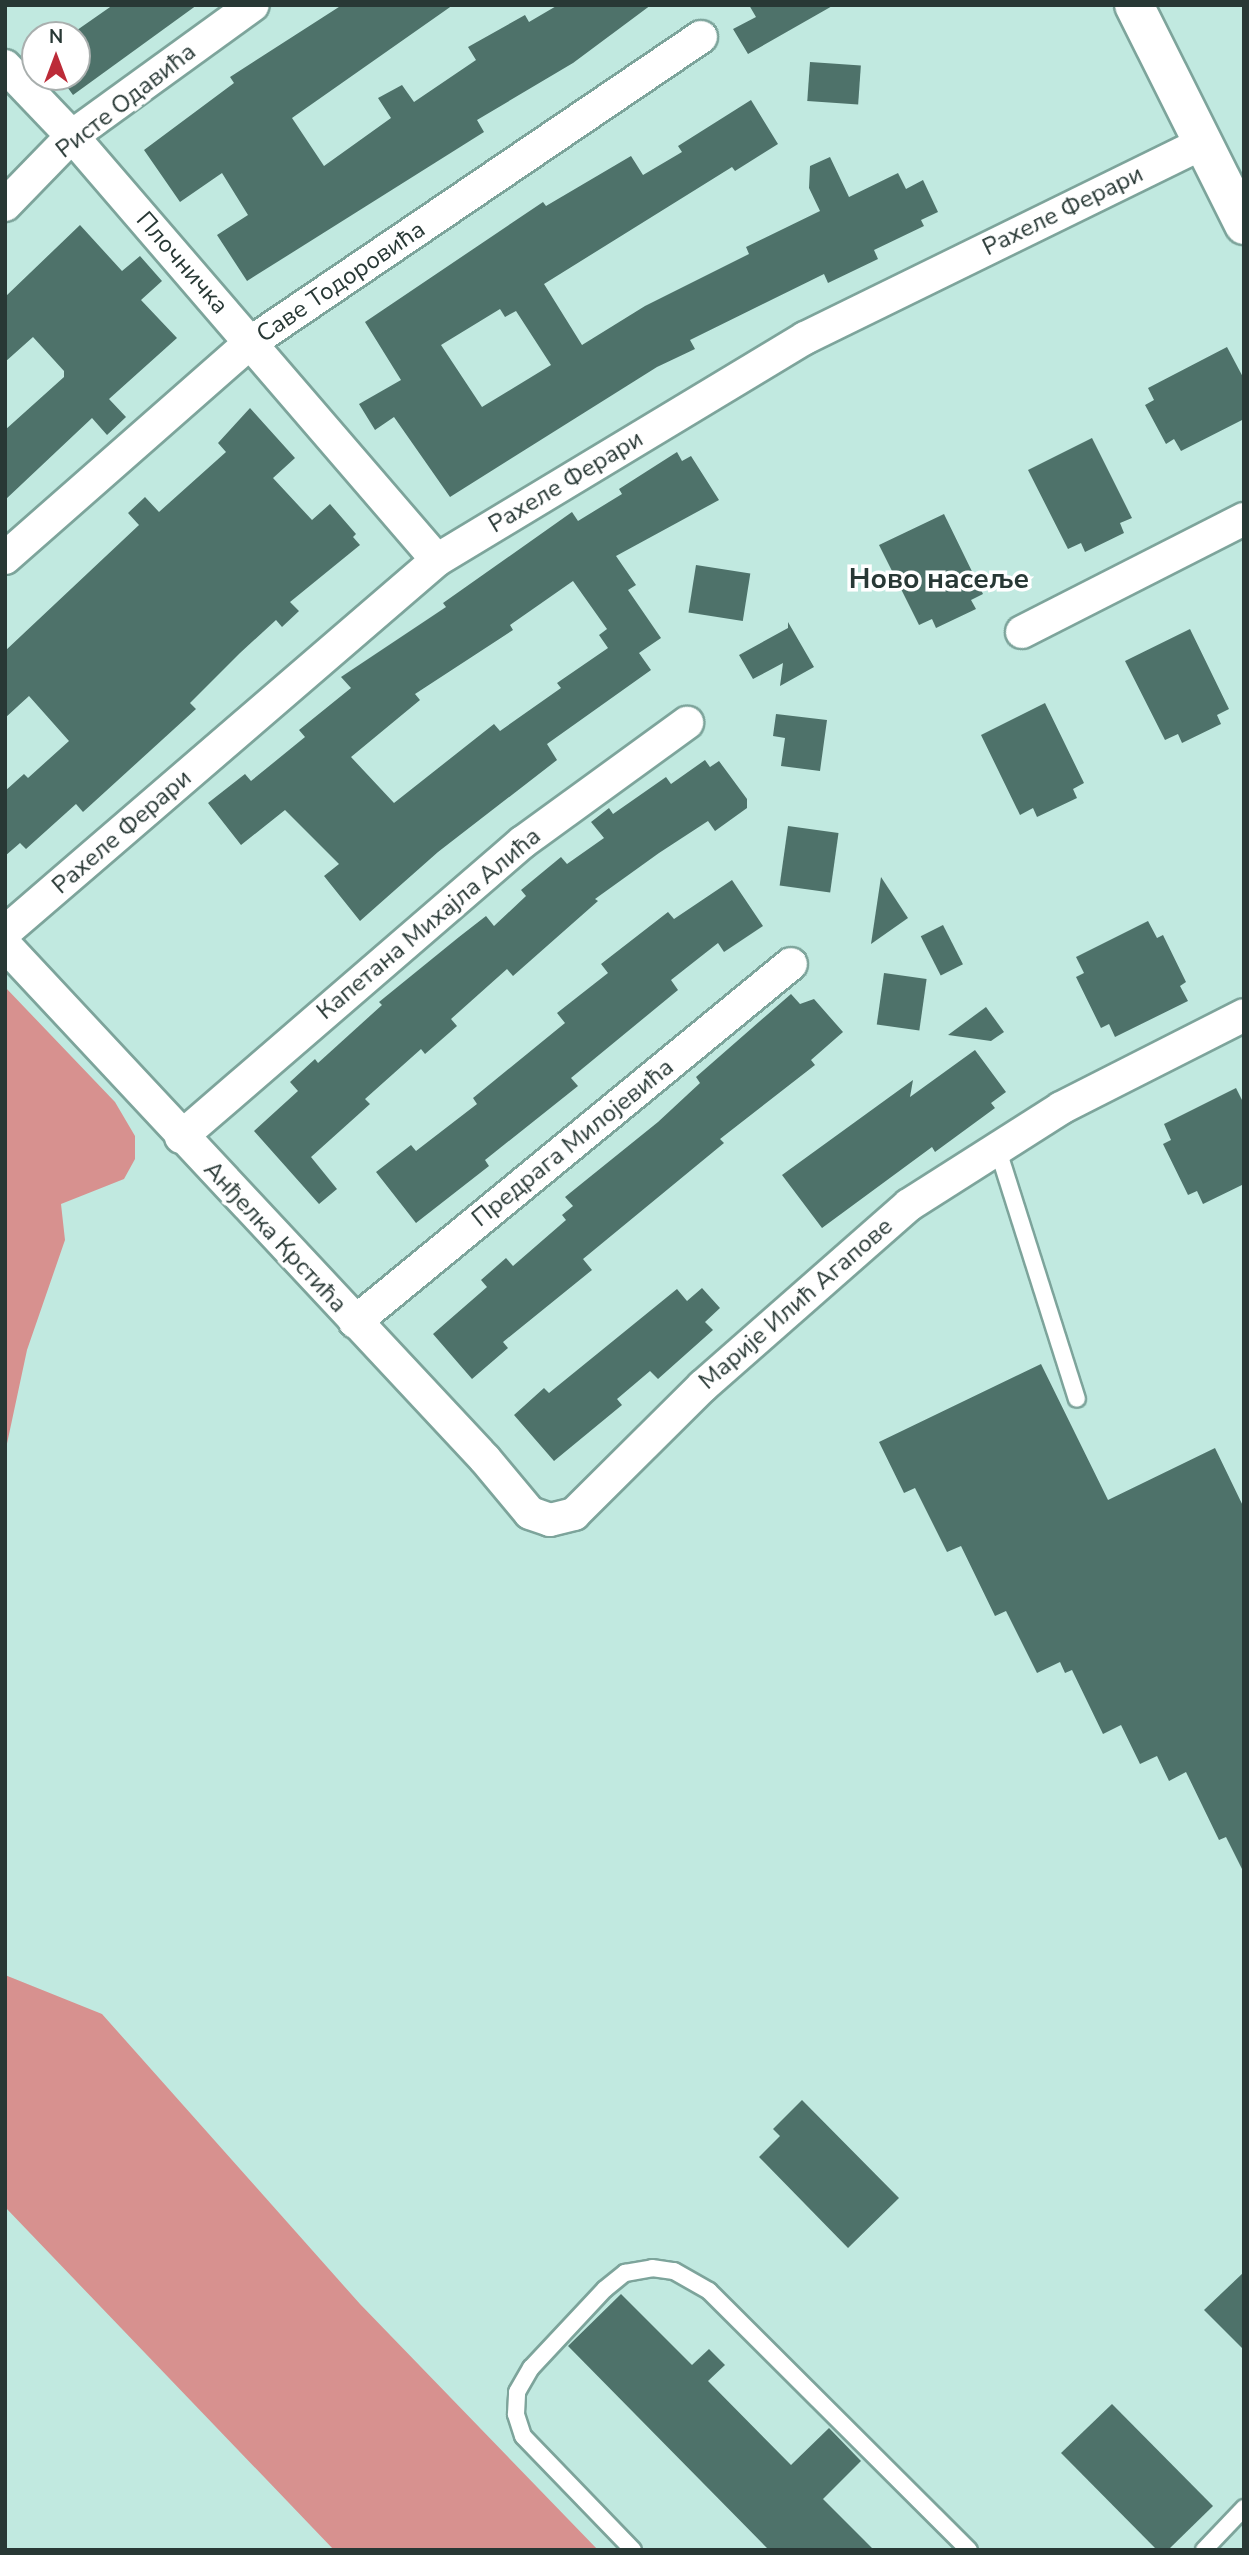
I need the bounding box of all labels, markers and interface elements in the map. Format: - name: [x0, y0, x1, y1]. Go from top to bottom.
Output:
- north arrow: [21, 21, 91, 91]
- text: N: [49, 24, 63, 50]
- street label: Ристе Одавића: [50, 38, 202, 164]
- street label: Рахеле Ферари: [978, 160, 1148, 262]
- street label: Плочничка: [130, 206, 234, 320]
- street label: Саве Тодоровића: [251, 215, 431, 349]
- street label: Рахеле Ферари: [484, 425, 648, 539]
- district label: Ново насеље: [849, 562, 1029, 596]
- street label: Рахеле Ферари: [46, 764, 198, 900]
- street label: Капетана Михајла Алића: [311, 822, 547, 1026]
- street label: Предрага Милојевића: [466, 1053, 680, 1233]
- street label: Анђелка Крстића: [197, 1155, 353, 1319]
- street label: Марије Илић Агапове: [693, 1212, 899, 1396]

